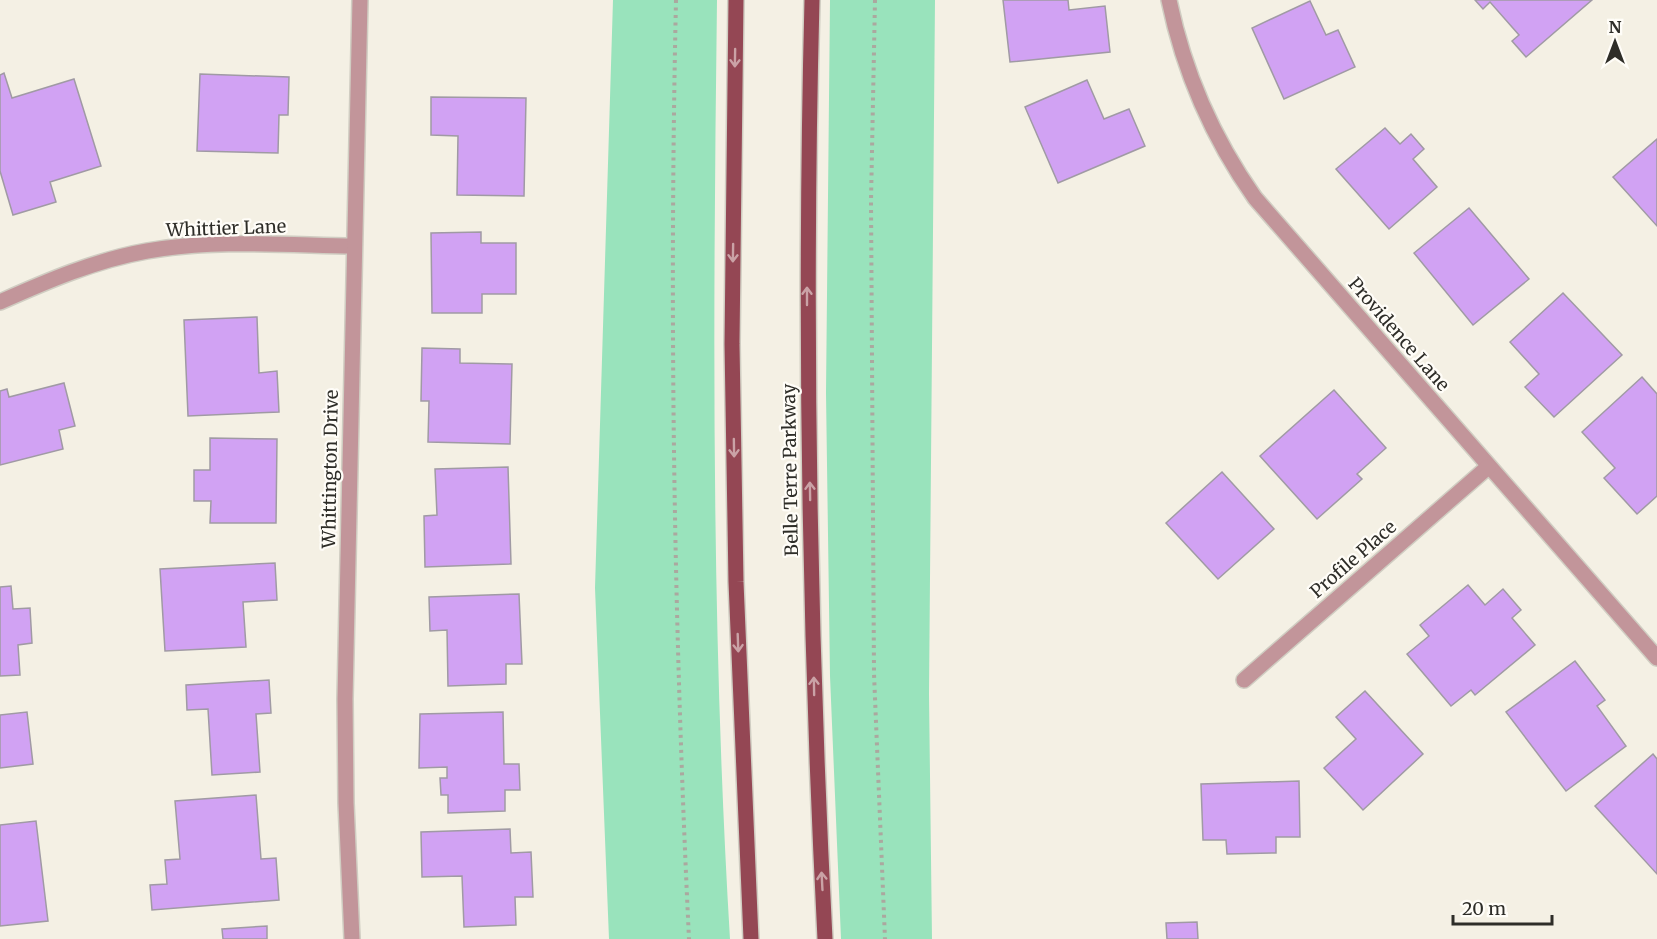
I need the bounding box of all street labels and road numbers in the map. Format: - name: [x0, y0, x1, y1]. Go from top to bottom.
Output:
- street label: Whittier Lane: [165, 214, 286, 242]
- street label: Providence Lane: [1343, 272, 1455, 396]
- street label: Belle Terre Parkway: [777, 383, 803, 556]
- street label: Whittington Drive: [317, 389, 343, 550]
- street label: Profile Place: [1305, 515, 1401, 603]

